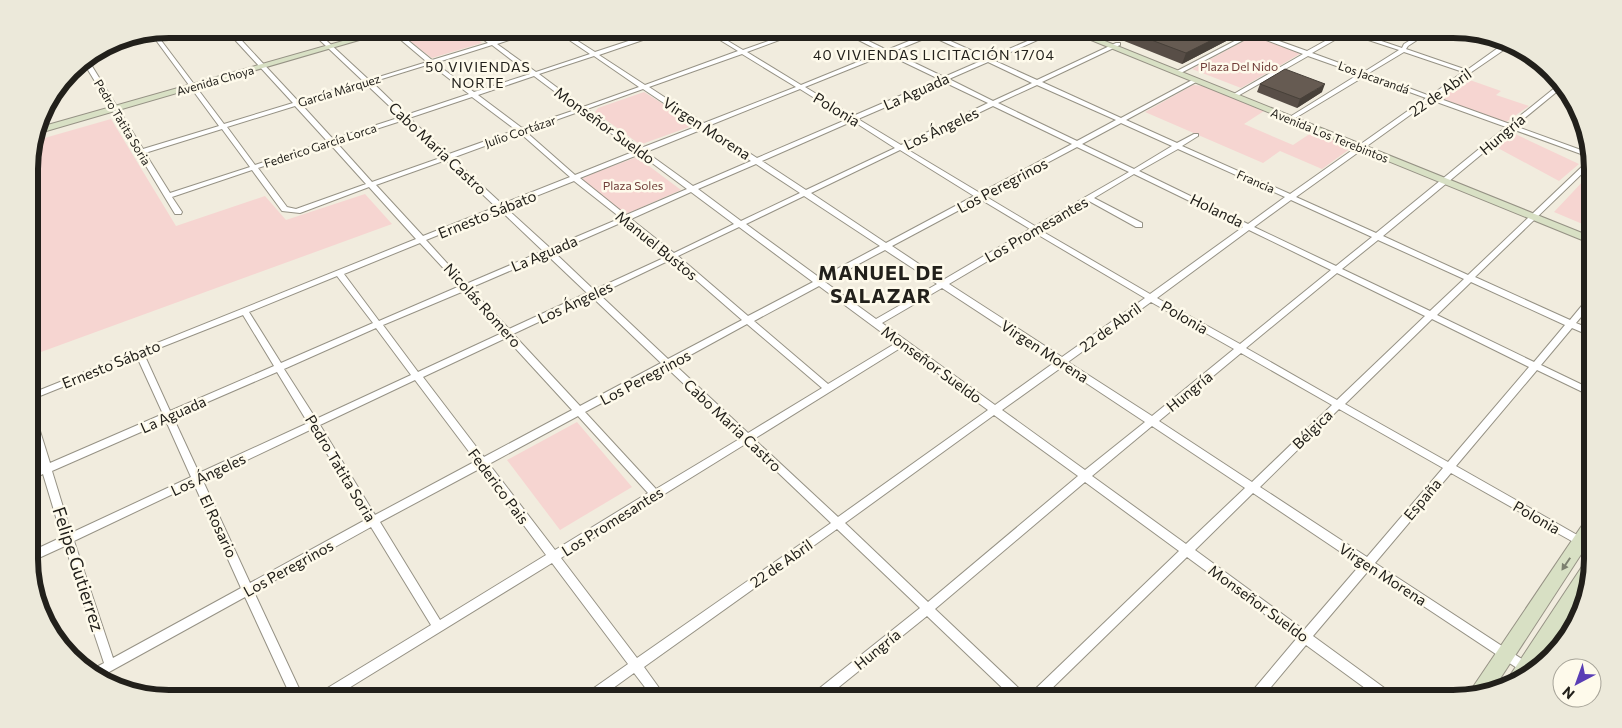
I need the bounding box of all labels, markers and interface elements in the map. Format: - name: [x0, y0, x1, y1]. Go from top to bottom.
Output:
- district label: 40 VIVIENDAS LICITACIÓN 17/04: [813, 46, 1055, 63]
- district label: 50 VIVIENDAS NORTE: [425, 58, 531, 91]
- street label: Los Jacarandá: [1336, 58, 1411, 97]
- park label: Plaza Del Nido: [1200, 59, 1278, 73]
- street label: Avenida Choya: [175, 62, 255, 98]
- street label: 22 de Abril: [1405, 64, 1475, 120]
- street label: La Aguada: [880, 69, 952, 113]
- street label: García Márquez: [296, 71, 382, 109]
- street label: Pedro Tatita Soria: [92, 77, 154, 167]
- street label: Monseñor Sueldo: [551, 83, 659, 167]
- street label: Polonia: [810, 88, 864, 130]
- street label: Virgen Morena: [660, 93, 754, 163]
- street label: Cabo Maria Castro: [385, 98, 491, 198]
- street label: Los Ángeles: [900, 102, 981, 153]
- street label: Avenida Los Terebintos: [1269, 105, 1391, 165]
- street label: Hungría: [1476, 110, 1528, 158]
- street label: Julio Cortázar: [483, 112, 558, 151]
- street label: Federico García Lorca: [262, 120, 378, 170]
- street label: Los Peregrinos: [954, 153, 1051, 216]
- street label: Francia: [1235, 167, 1277, 195]
- park label: Plaza Soles: [603, 178, 663, 192]
- street label: Ernesto Sábato: [435, 186, 539, 242]
- street label: Holanda: [1187, 189, 1247, 231]
- street label: Los Promesantes: [981, 192, 1091, 266]
- street label: Manuel Bustos: [612, 206, 702, 284]
- street label: La Aguada: [508, 231, 580, 275]
- street label: Nicolás Romero: [440, 259, 526, 351]
- district label: MANUEL DE SALAZAR: [818, 260, 944, 307]
- street label: Los Ángeles: [534, 276, 615, 327]
- street label: Polonia: [1158, 296, 1212, 338]
- street label: 22 de Abril: [1076, 299, 1144, 355]
- street label: Virgen Morena: [998, 316, 1092, 386]
- street label: Monseñor Sueldo: [878, 322, 986, 406]
- street label: Ernesto Sábato: [59, 336, 163, 392]
- street label: Los Peregrinos: [597, 345, 694, 408]
- street label: Hungría: [1162, 367, 1216, 415]
- street label: Cabo Maria Castro: [680, 375, 786, 475]
- street label: La Aguada: [137, 392, 209, 436]
- street label: Bélgica: [1288, 406, 1336, 452]
- street label: Pedro Tatita Soria: [302, 411, 380, 525]
- street label: Federico Pais: [465, 445, 533, 527]
- street label: Los Ángeles: [167, 448, 248, 499]
- street label: España: [1399, 475, 1445, 523]
- street label: Los Promesantes: [558, 482, 666, 559]
- street label: El Rosario: [197, 492, 241, 560]
- street label: Polonia: [1510, 496, 1564, 538]
- street label: Felipe Gutierrez: [49, 504, 109, 634]
- street label: 22 de Abril: [746, 535, 816, 591]
- street label: Los Peregrinos: [240, 536, 336, 600]
- street label: Virgen Morena: [1336, 539, 1430, 609]
- one-way arrow: [1561, 557, 1571, 570]
- street label: Monseñor Sueldo: [1205, 561, 1313, 645]
- street label: Hungría: [850, 625, 904, 673]
- north arrow: [1552, 658, 1602, 708]
- text: N: [1559, 683, 1578, 703]

